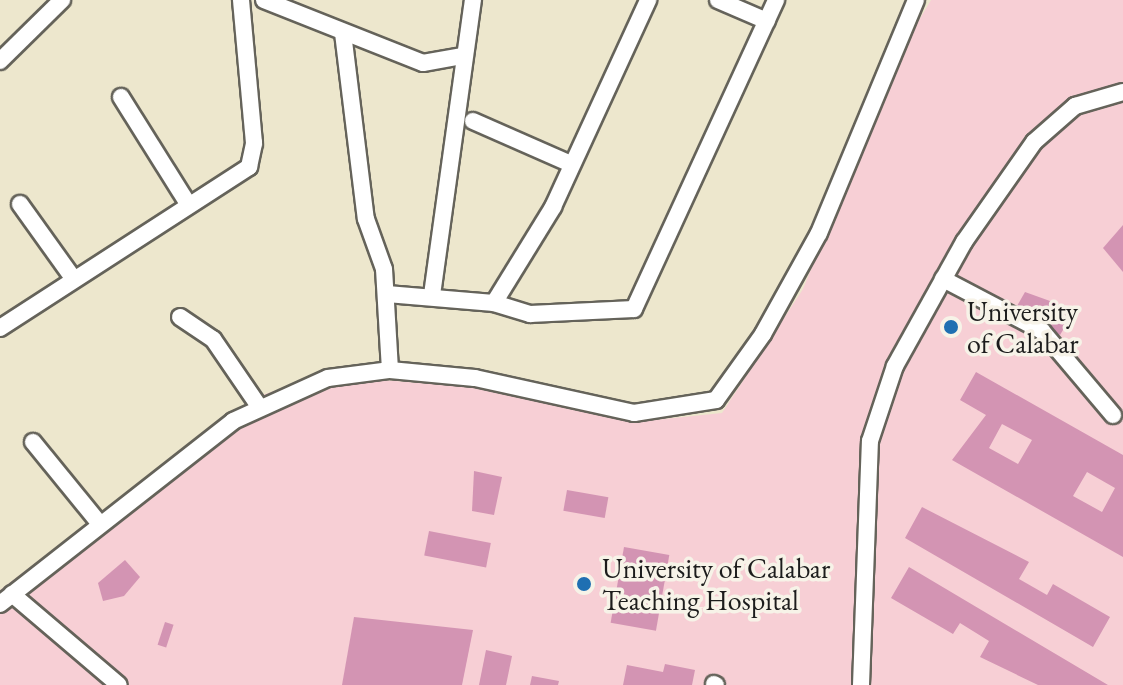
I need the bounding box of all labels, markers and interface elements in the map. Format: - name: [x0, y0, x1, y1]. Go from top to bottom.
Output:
- place label: University of Calabar: [967, 294, 1079, 360]
- marker: University of Calabar: [942, 318, 960, 336]
- place label: University of Calabar Teaching Hospital: [602, 551, 830, 617]
- marker: University of Calabar Teaching Hospital: [573, 573, 595, 595]

